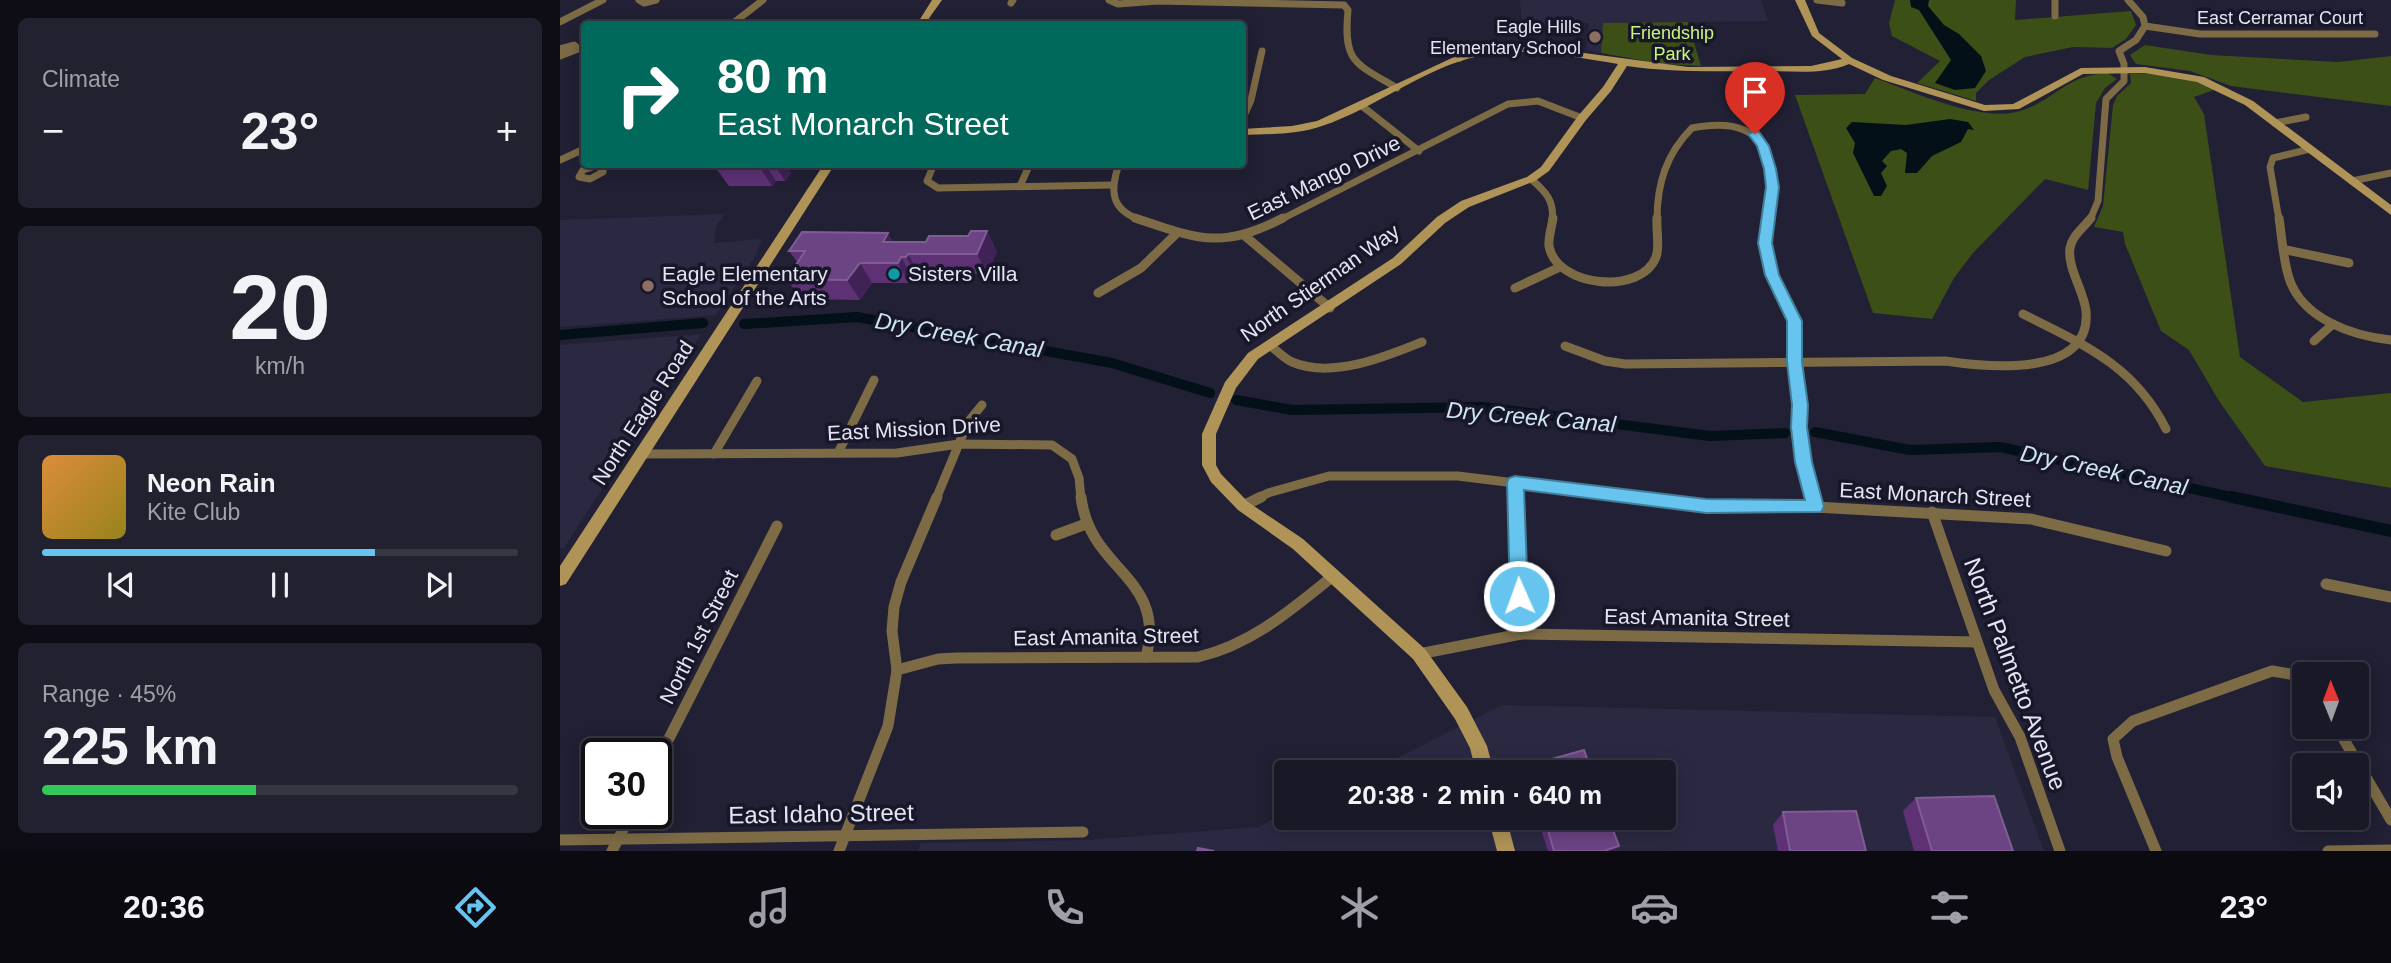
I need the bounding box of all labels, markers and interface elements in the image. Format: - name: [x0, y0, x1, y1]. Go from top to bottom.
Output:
- street label: East Cerramar Court: [2197, 8, 2363, 28]
- place label: Eagle Hills Elementary School: [1430, 17, 1581, 58]
- park label: Friendship Park: [1630, 23, 1714, 64]
- marker: Eagle Hills Elementary School: [1587, 29, 1603, 45]
- icon: right: [602, 49, 693, 140]
- text: 80 m: [717, 49, 829, 103]
- pin: [1725, 62, 1785, 134]
- text: Climate: [42, 66, 120, 92]
- icon: arrive: [1736, 73, 1774, 111]
- text: 23°: [241, 102, 319, 160]
- text: East Monarch Street: [717, 106, 1009, 142]
- text: −: [42, 110, 64, 152]
- text: +: [496, 110, 518, 152]
- street label: East Mango Drive: [1244, 131, 1404, 224]
- street label: North Stierman Way: [1236, 219, 1404, 346]
- text: 20: [229, 257, 331, 358]
- place label: Eagle Elementary School of the Arts: [662, 262, 828, 309]
- place label: Sisters Villa: [908, 262, 1018, 285]
- marker: Sisters Villa: [886, 266, 902, 282]
- marker: Eagle Elementary School of the Arts: [640, 278, 656, 294]
- water label: Dry Creek Canal: [873, 307, 1046, 363]
- street label: North Eagle Road: [587, 336, 698, 489]
- text: km/h: [255, 353, 305, 379]
- water label: Dry Creek Canal: [1445, 397, 1618, 437]
- street label: East Mission Drive: [827, 412, 1001, 445]
- water label: Dry Creek Canal: [2018, 440, 2191, 501]
- text: Neon Rain: [147, 468, 276, 498]
- street label: East Monarch Street: [1839, 478, 2031, 511]
- text: Kite Club: [147, 499, 240, 525]
- street label: North Palmetto Avenue: [1959, 554, 2072, 794]
- position arrow: [1482, 559, 1556, 633]
- icon: previous: [102, 566, 140, 604]
- icon: pause: [261, 566, 299, 604]
- icon: next: [420, 566, 458, 604]
- street label: North 1st Street: [655, 566, 742, 708]
- street label: East Amanita Street: [1604, 604, 1790, 631]
- street label: East Amanita Street: [1013, 623, 1199, 650]
- north arrow: [2292, 662, 2370, 738]
- map controls: [2292, 662, 2369, 830]
- text: Range · 45%: [42, 681, 176, 707]
- text: 225 km: [42, 717, 218, 775]
- speed limit sign: 30: [581, 738, 672, 829]
- button: sound: [2292, 753, 2369, 830]
- text: 20:38 · 2 min · 640 m: [1348, 780, 1602, 810]
- street label: East Idaho Street: [728, 798, 914, 829]
- icon: directions: [451, 883, 500, 932]
- icon: music: [745, 883, 794, 932]
- icon: phone: [1040, 883, 1089, 932]
- icon: climate: [1335, 883, 1384, 932]
- icon: car: [1630, 883, 1679, 932]
- icon: filters: [1925, 883, 1974, 932]
- text: 20:36: [123, 889, 205, 925]
- text: 23°: [2220, 889, 2268, 925]

